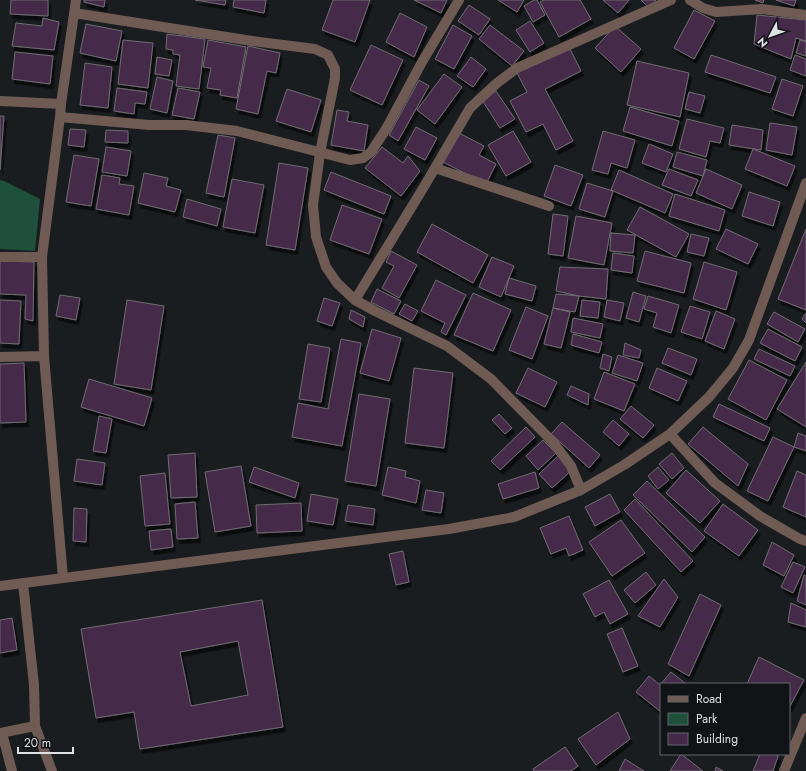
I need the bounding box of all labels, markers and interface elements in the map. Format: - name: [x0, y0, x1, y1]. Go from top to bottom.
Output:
- north arrow: [750, 16, 790, 56]
- text: N: [754, 34, 771, 51]
- legend: [660, 683, 790, 755]
- text: Road: [696, 690, 722, 708]
- text: Park: [696, 710, 718, 728]
- scale bar: [18, 729, 73, 755]
- text: Building: [696, 730, 738, 748]
- text: 20 m: [24, 734, 51, 752]

